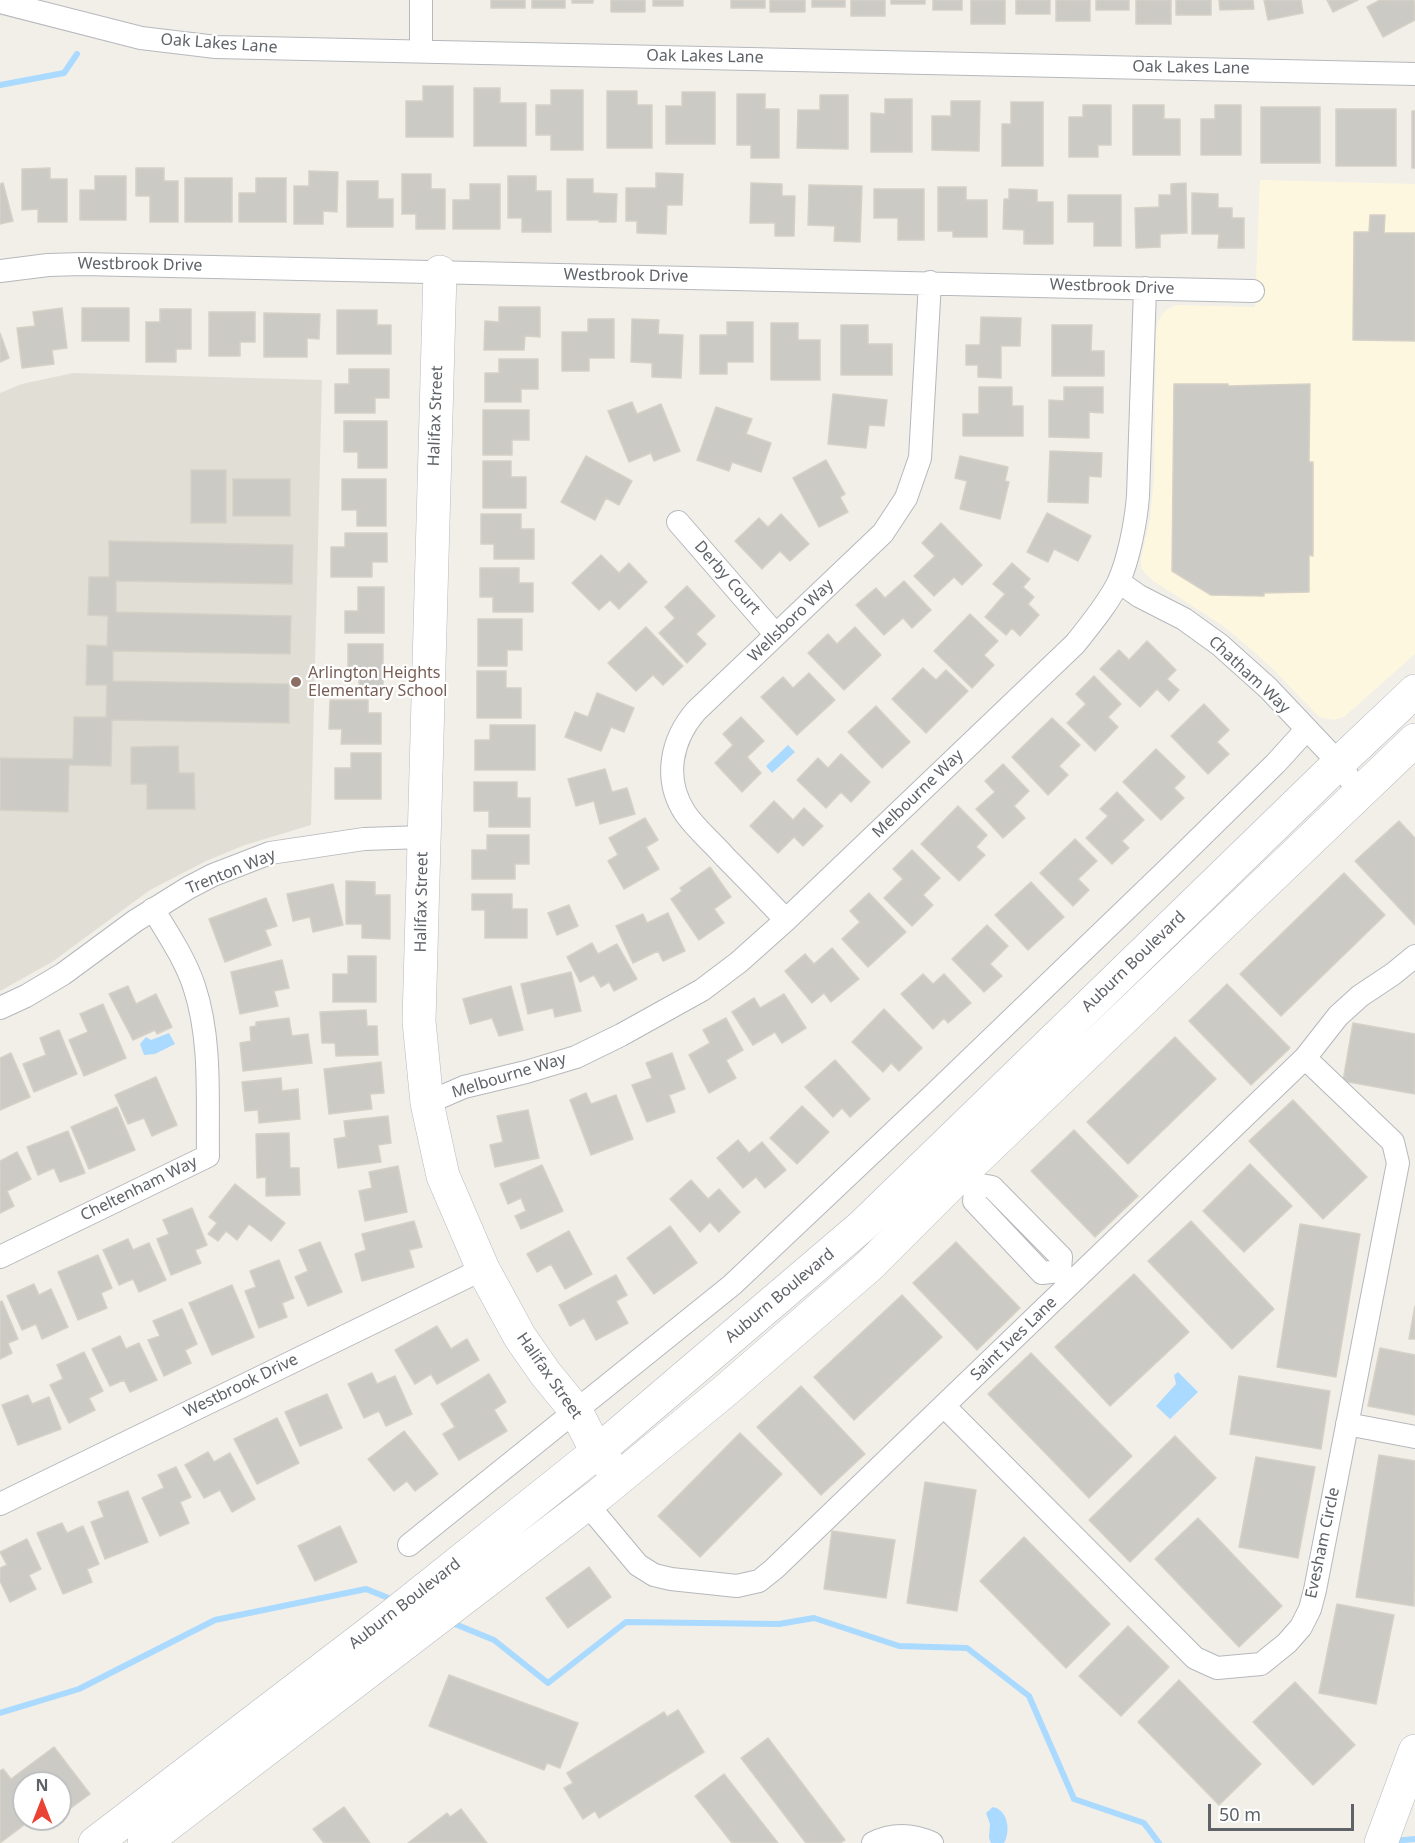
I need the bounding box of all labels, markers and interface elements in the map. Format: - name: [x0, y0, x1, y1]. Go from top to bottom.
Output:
- street label: Oak Lakes Lane: [160, 30, 278, 58]
- street label: Oak Lakes Lane: [646, 46, 764, 68]
- street label: Oak Lakes Lane: [1132, 57, 1250, 79]
- street label: Westbrook Drive: [77, 254, 203, 276]
- street label: Westbrook Drive: [563, 265, 689, 287]
- street label: Westbrook Drive: [1049, 275, 1175, 299]
- street label: Halifax Street: [425, 365, 447, 467]
- street label: Derby Court: [690, 537, 764, 619]
- street label: Wellsboro Way: [744, 576, 838, 666]
- street label: Chatham Way: [1204, 632, 1294, 718]
- place label: Arlington Heights Elementary School: [308, 663, 447, 701]
- marker: Arlington Heights Elementary School: [289, 675, 303, 689]
- street label: Melbourne Way: [869, 746, 967, 842]
- street label: Trenton Way: [184, 845, 278, 899]
- street label: Halifax Street: [412, 851, 432, 953]
- street label: Auburn Boulevard: [1078, 908, 1190, 1016]
- street label: Melbourne Way: [450, 1050, 568, 1102]
- street label: Cheltenham Way: [77, 1152, 201, 1226]
- street label: Auburn Boulevard: [722, 1245, 838, 1347]
- street label: Saint Ives Lane: [967, 1293, 1061, 1385]
- street label: Halifax Street: [512, 1329, 586, 1423]
- street label: Westbrook Drive: [181, 1350, 301, 1422]
- street label: Evesham Circle: [1302, 1486, 1344, 1600]
- street label: Auburn Boulevard: [345, 1554, 465, 1654]
- north arrow: [12, 1771, 72, 1831]
- text: N: [35, 1774, 49, 1796]
- scale bar: [1211, 1792, 1356, 1830]
- text: 50 m: [1219, 1802, 1261, 1826]

